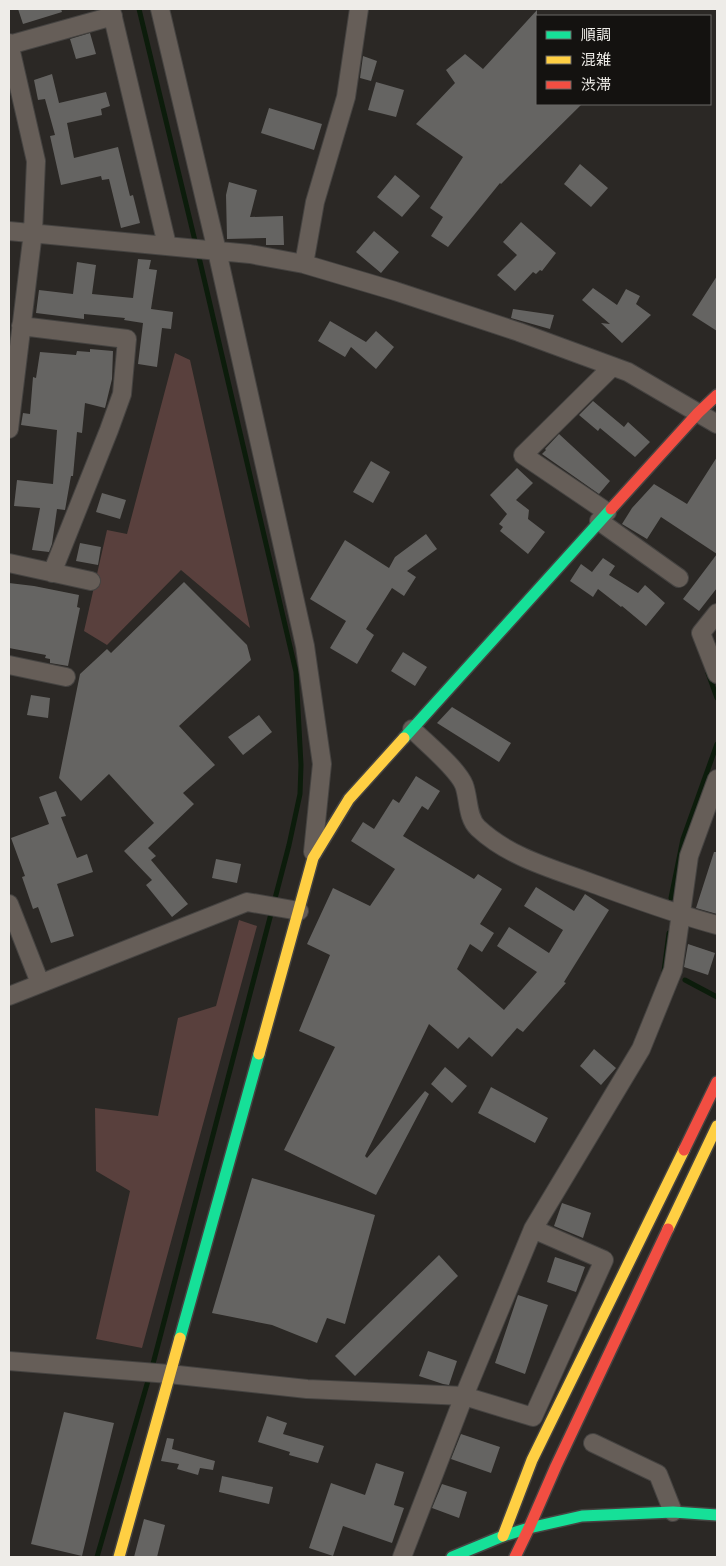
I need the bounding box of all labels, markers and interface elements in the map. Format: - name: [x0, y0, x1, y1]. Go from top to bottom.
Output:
- legend: [536, 15, 711, 105]
- text: 順調: [581, 26, 611, 43]
- text: 混雑: [581, 51, 611, 68]
- text: 渋滞: [581, 76, 611, 93]

